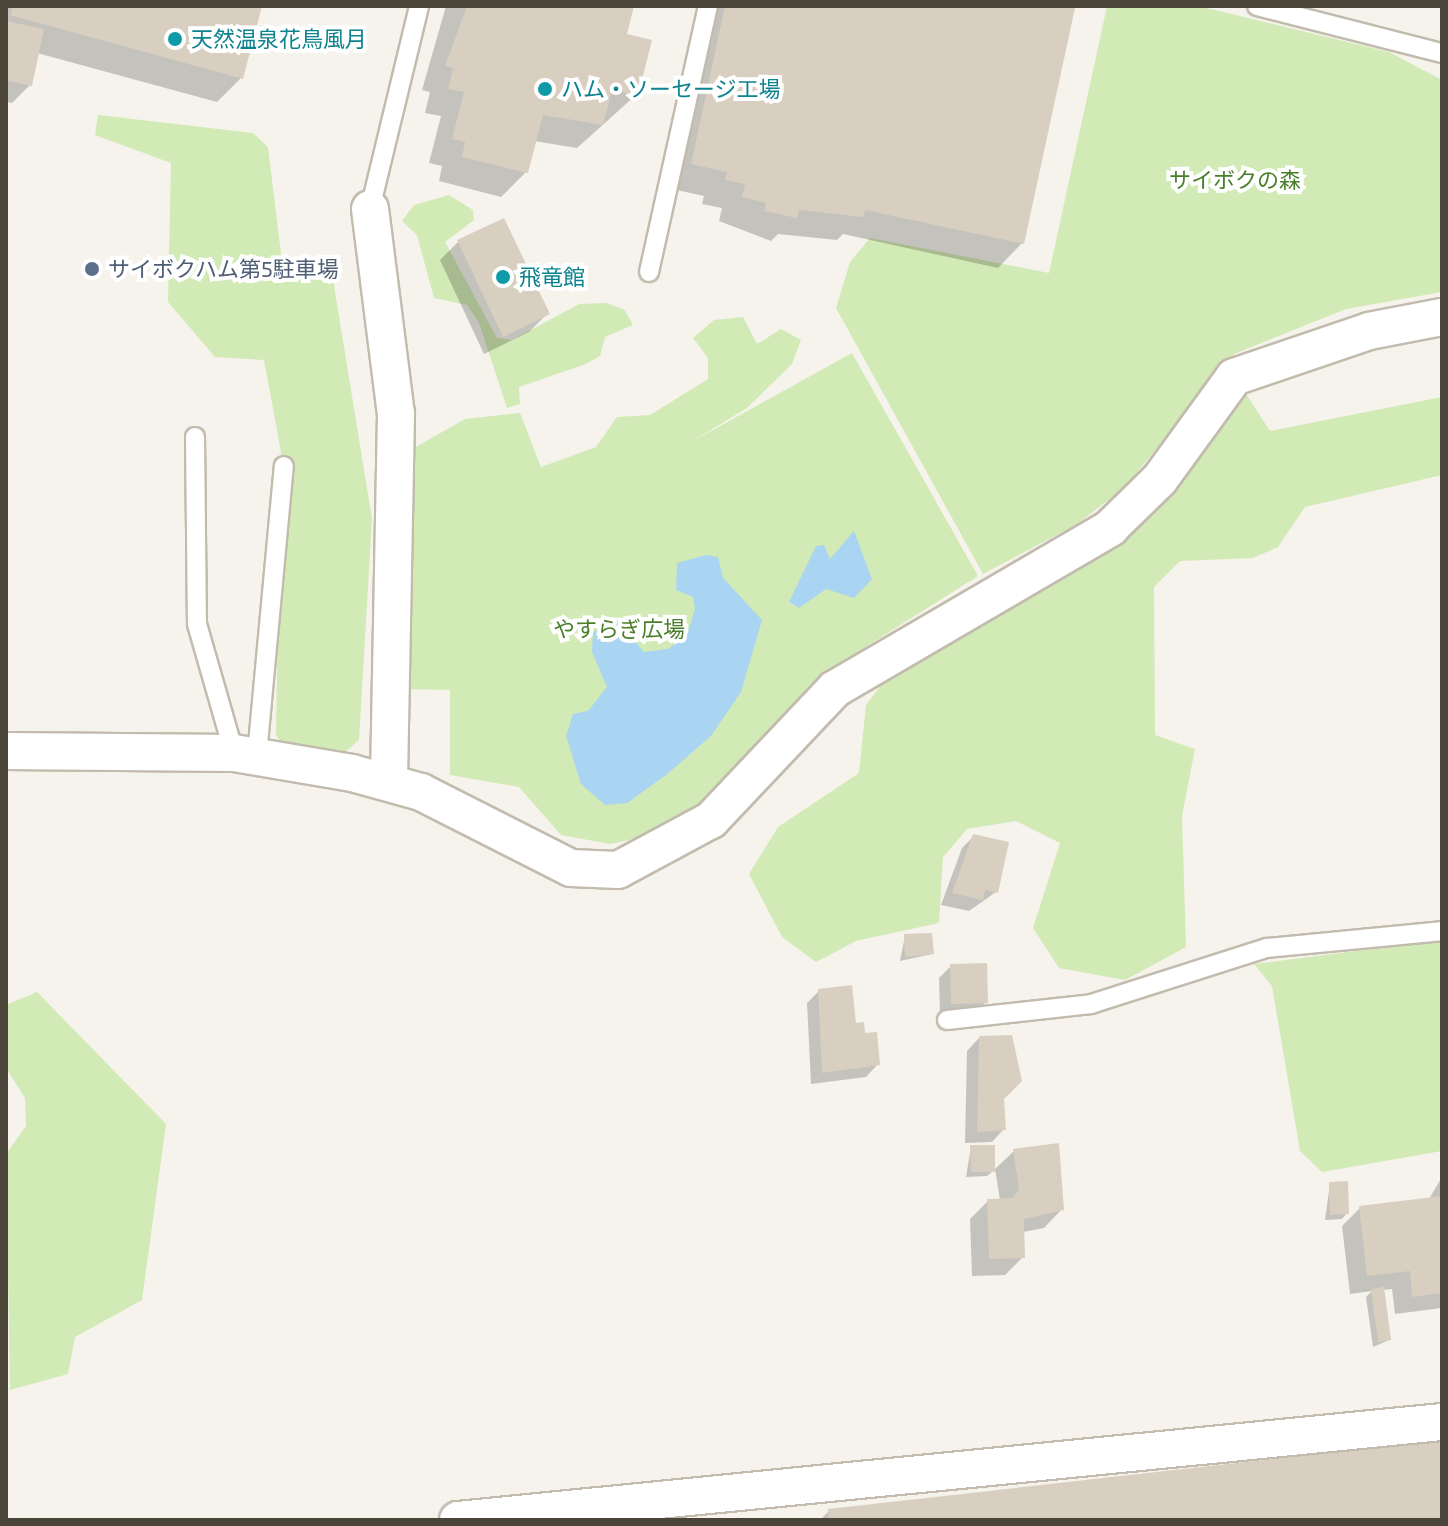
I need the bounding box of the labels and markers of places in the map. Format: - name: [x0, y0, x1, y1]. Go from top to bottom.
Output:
- place label: 天然温泉花鳥風月: [191, 26, 367, 52]
- marker: 天然温泉花鳥風月: [166, 30, 184, 48]
- place label: ハム・ソーセージ工場: [561, 76, 781, 102]
- marker: ハム・ソーセージ工場: [536, 80, 554, 98]
- place label: サイボクハム第5駐車場: [108, 256, 340, 282]
- marker: サイボクハム第5駐車場: [83, 260, 101, 278]
- place label: 飛竜館: [519, 264, 585, 290]
- marker: 飛竜館: [494, 268, 512, 286]

